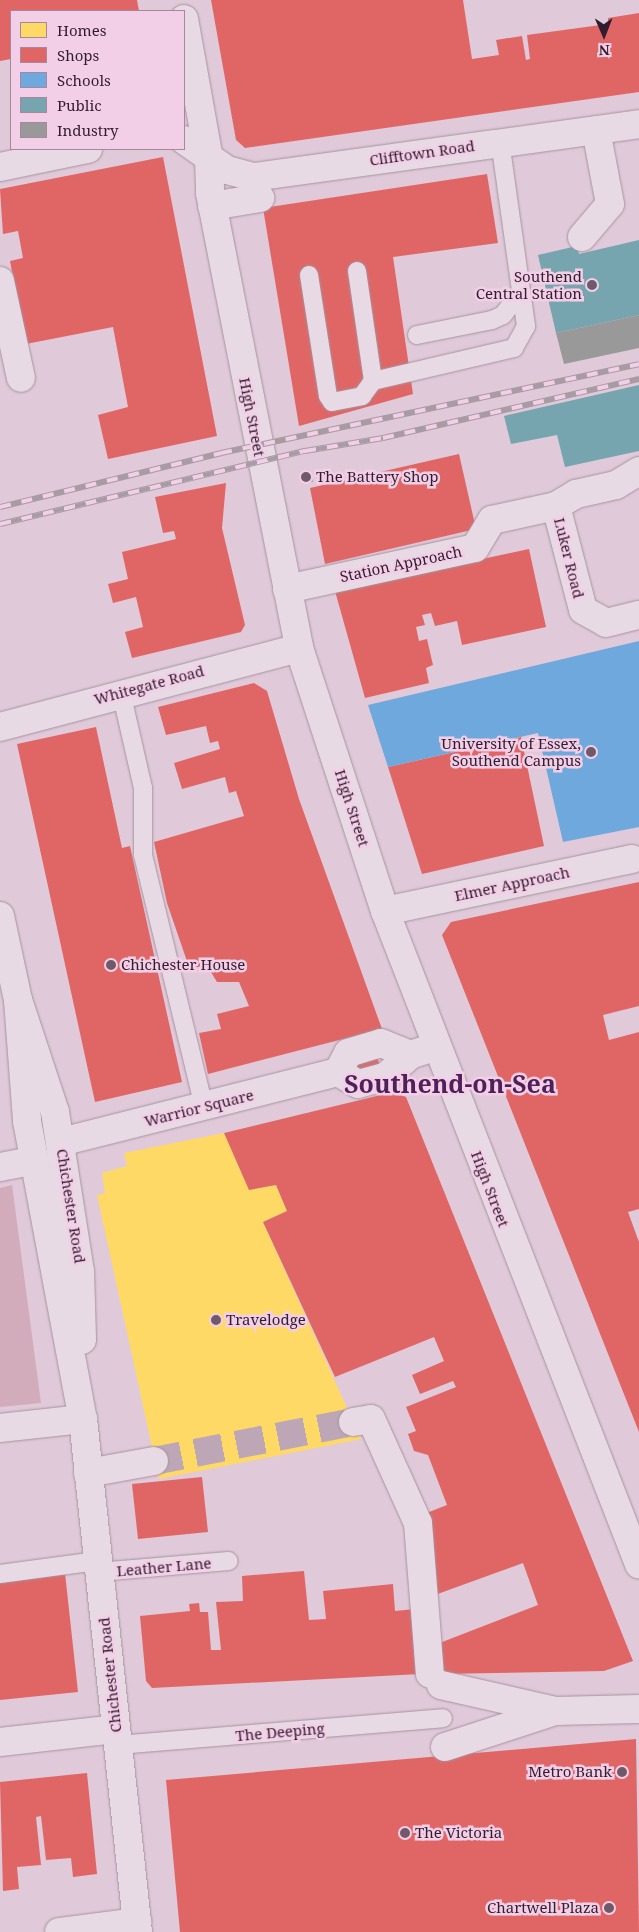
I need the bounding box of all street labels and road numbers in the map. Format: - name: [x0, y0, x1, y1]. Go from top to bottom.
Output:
- street label: Clifftown Road: [368, 137, 476, 169]
- street label: High Street: [236, 376, 268, 458]
- street label: Luker Road: [550, 516, 588, 600]
- street label: Station Approach: [338, 542, 464, 586]
- street label: Whitegate Road: [92, 662, 206, 708]
- street label: High Street: [331, 767, 373, 849]
- street label: Elmer Approach: [453, 863, 571, 905]
- street label: Warrior Square: [142, 1086, 256, 1130]
- street label: Chichester Road: [53, 1147, 89, 1265]
- street label: High Street: [467, 1148, 513, 1230]
- street label: Leather Lane: [116, 1554, 212, 1580]
- street label: Chichester Road: [95, 1617, 125, 1733]
- street label: The Deeping: [235, 1719, 325, 1745]

